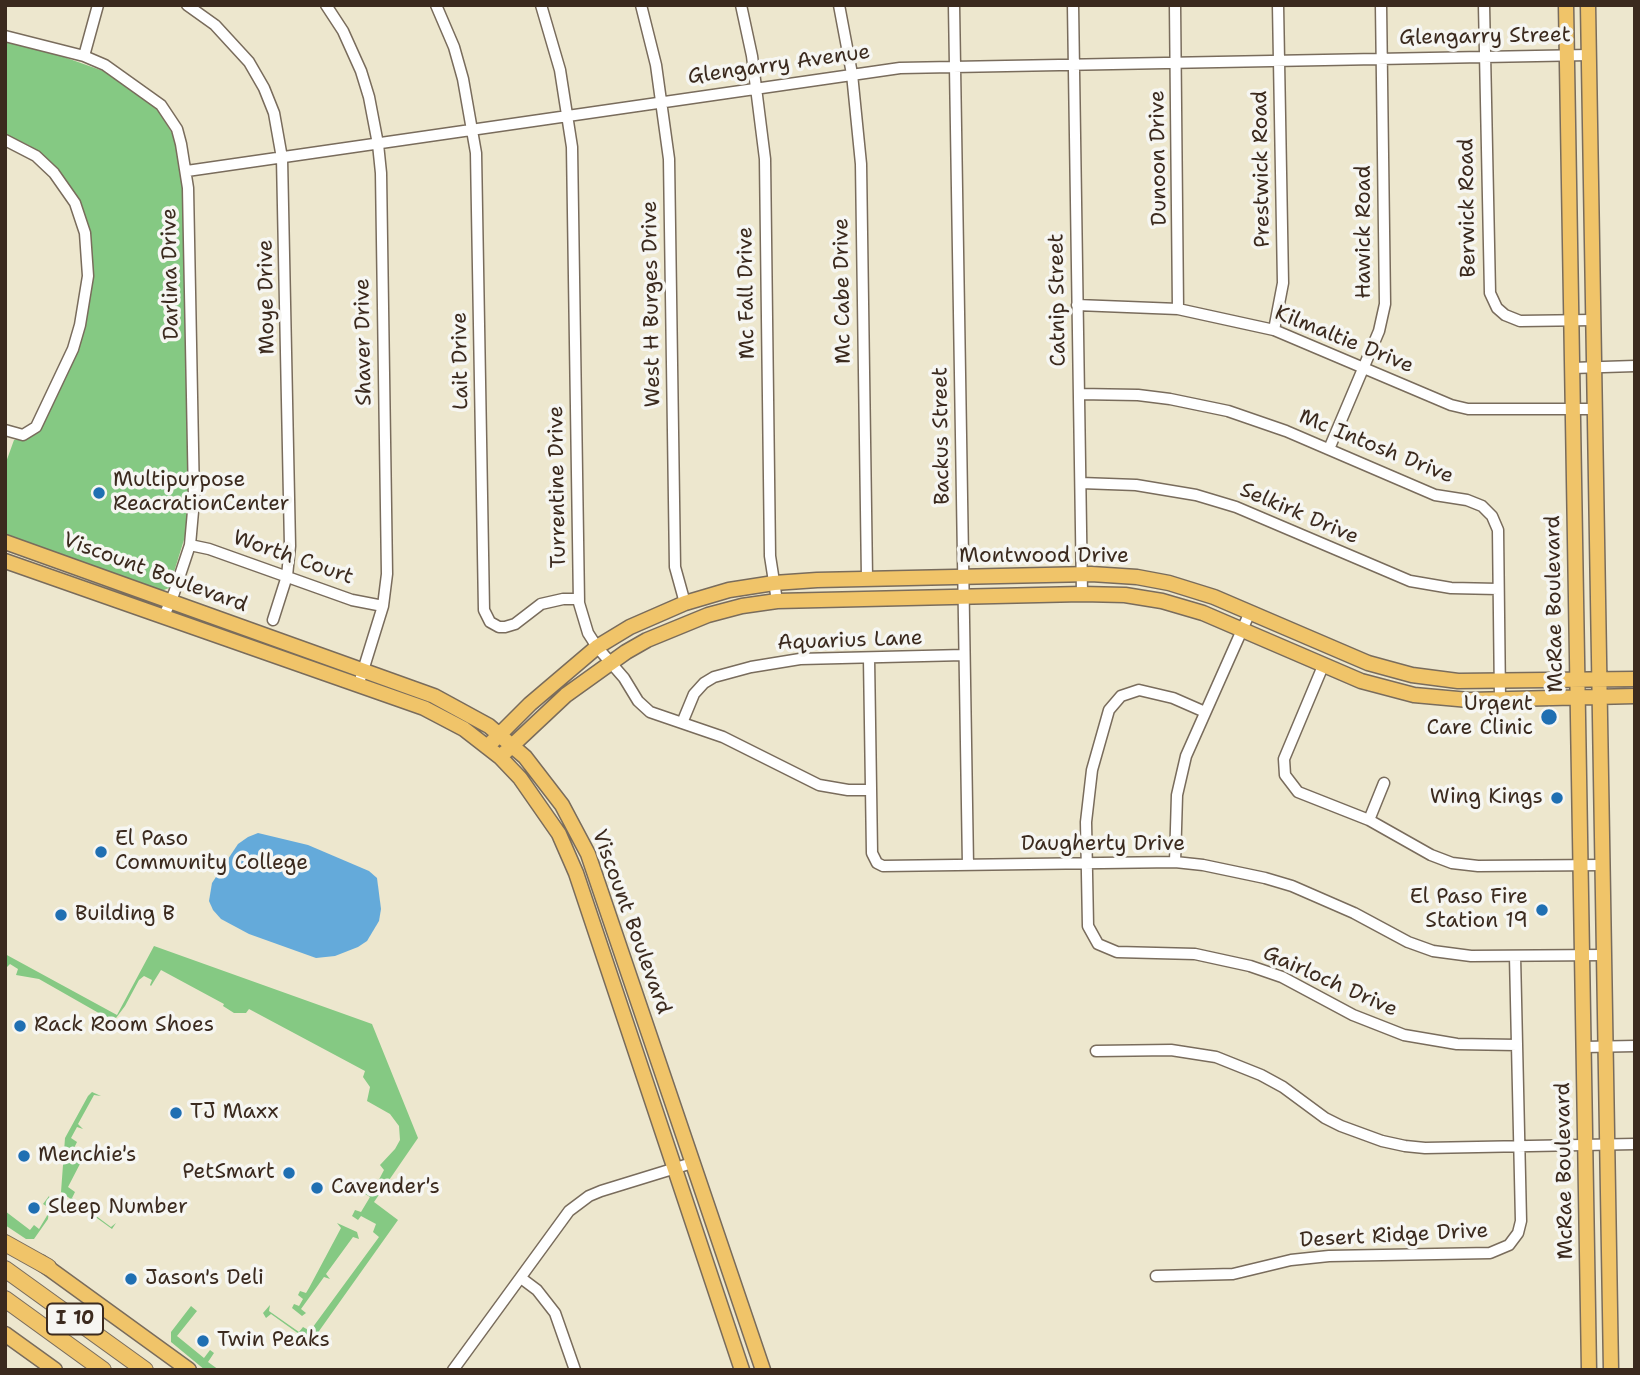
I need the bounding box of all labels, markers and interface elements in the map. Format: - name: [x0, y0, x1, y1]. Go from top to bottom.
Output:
- street label: Glengarry Street: [1399, 23, 1571, 51]
- street label: Glengarry Avenue: [686, 40, 872, 90]
- street label: Dunoon Drive: [1145, 90, 1173, 226]
- street label: Prestwick Road: [1248, 90, 1276, 248]
- street label: Berwick Road: [1454, 138, 1482, 278]
- street label: Hawick Road: [1352, 165, 1378, 299]
- street label: West H Burges Drive: [638, 201, 666, 407]
- street label: Darlina Drive: [157, 208, 185, 340]
- street label: Mc Cabe Drive: [829, 218, 857, 364]
- street label: Mc Fall Drive: [733, 226, 761, 360]
- street label: Catnip Street: [1044, 233, 1072, 367]
- street label: Moye Drive: [253, 239, 281, 355]
- street label: Shaver Drive: [350, 278, 378, 406]
- street label: Kilmaltie Drive: [1271, 301, 1417, 379]
- street label: Lait Drive: [448, 312, 474, 410]
- street label: Backus Street: [928, 367, 956, 505]
- street label: Turrentine Drive: [544, 405, 572, 569]
- street label: Mc Intosh Drive: [1295, 405, 1457, 489]
- place label: Multipurpose ReacrationCenter: [113, 468, 290, 518]
- street label: Selkirk Drive: [1236, 478, 1362, 550]
- marker: Multipurpose ReacrationCenter: [91, 485, 107, 501]
- street label: McRae Boulevard: [1541, 515, 1569, 693]
- street label: Worth Court: [229, 526, 357, 590]
- street label: Viscount Boulevard: [59, 528, 251, 618]
- street label: Montwood Drive: [959, 544, 1129, 570]
- street label: Aquarius Lane: [777, 626, 923, 656]
- place label: Urgent Care Clinic: [1426, 692, 1533, 742]
- marker: Urgent Care Clinic: [1539, 707, 1559, 727]
- place label: Wing Kings: [1430, 785, 1543, 811]
- marker: Wing Kings: [1549, 790, 1565, 806]
- street label: Viscount Boulevard: [586, 826, 676, 1018]
- place label: El Paso Community College: [115, 827, 308, 877]
- street label: Daugherty Drive: [1021, 832, 1185, 858]
- marker: El Paso Community College: [93, 844, 109, 860]
- place label: El Paso Fire Station 19: [1410, 885, 1528, 935]
- place label: Building B: [75, 902, 175, 928]
- marker: El Paso Fire Station 19: [1534, 902, 1550, 918]
- marker: Building B: [53, 907, 69, 923]
- street label: Gairloch Drive: [1259, 941, 1401, 1023]
- place label: Rack Room Shoes: [34, 1013, 214, 1039]
- marker: Rack Room Shoes: [12, 1018, 28, 1034]
- street label: McRae Boulevard: [1551, 1082, 1579, 1260]
- place label: TJ Maxx: [190, 1100, 278, 1126]
- marker: TJ Maxx: [168, 1105, 184, 1121]
- place label: Menchie's: [38, 1143, 136, 1169]
- marker: Menchie's: [16, 1148, 32, 1164]
- place label: PetSmart: [182, 1160, 275, 1186]
- marker: PetSmart: [281, 1165, 297, 1181]
- place label: Cavender's: [331, 1175, 440, 1201]
- marker: Cavender's: [309, 1180, 325, 1196]
- place label: Sleep Number: [48, 1195, 188, 1221]
- marker: Sleep Number: [26, 1200, 42, 1216]
- street label: Desert Ridge Drive: [1299, 1218, 1489, 1254]
- place label: Jason's Deli: [145, 1266, 264, 1292]
- marker: Jason's Deli: [123, 1271, 139, 1287]
- road number: I 10: [47, 1303, 103, 1334]
- place label: Twin Peaks: [217, 1328, 330, 1354]
- marker: Twin Peaks: [195, 1333, 211, 1349]

